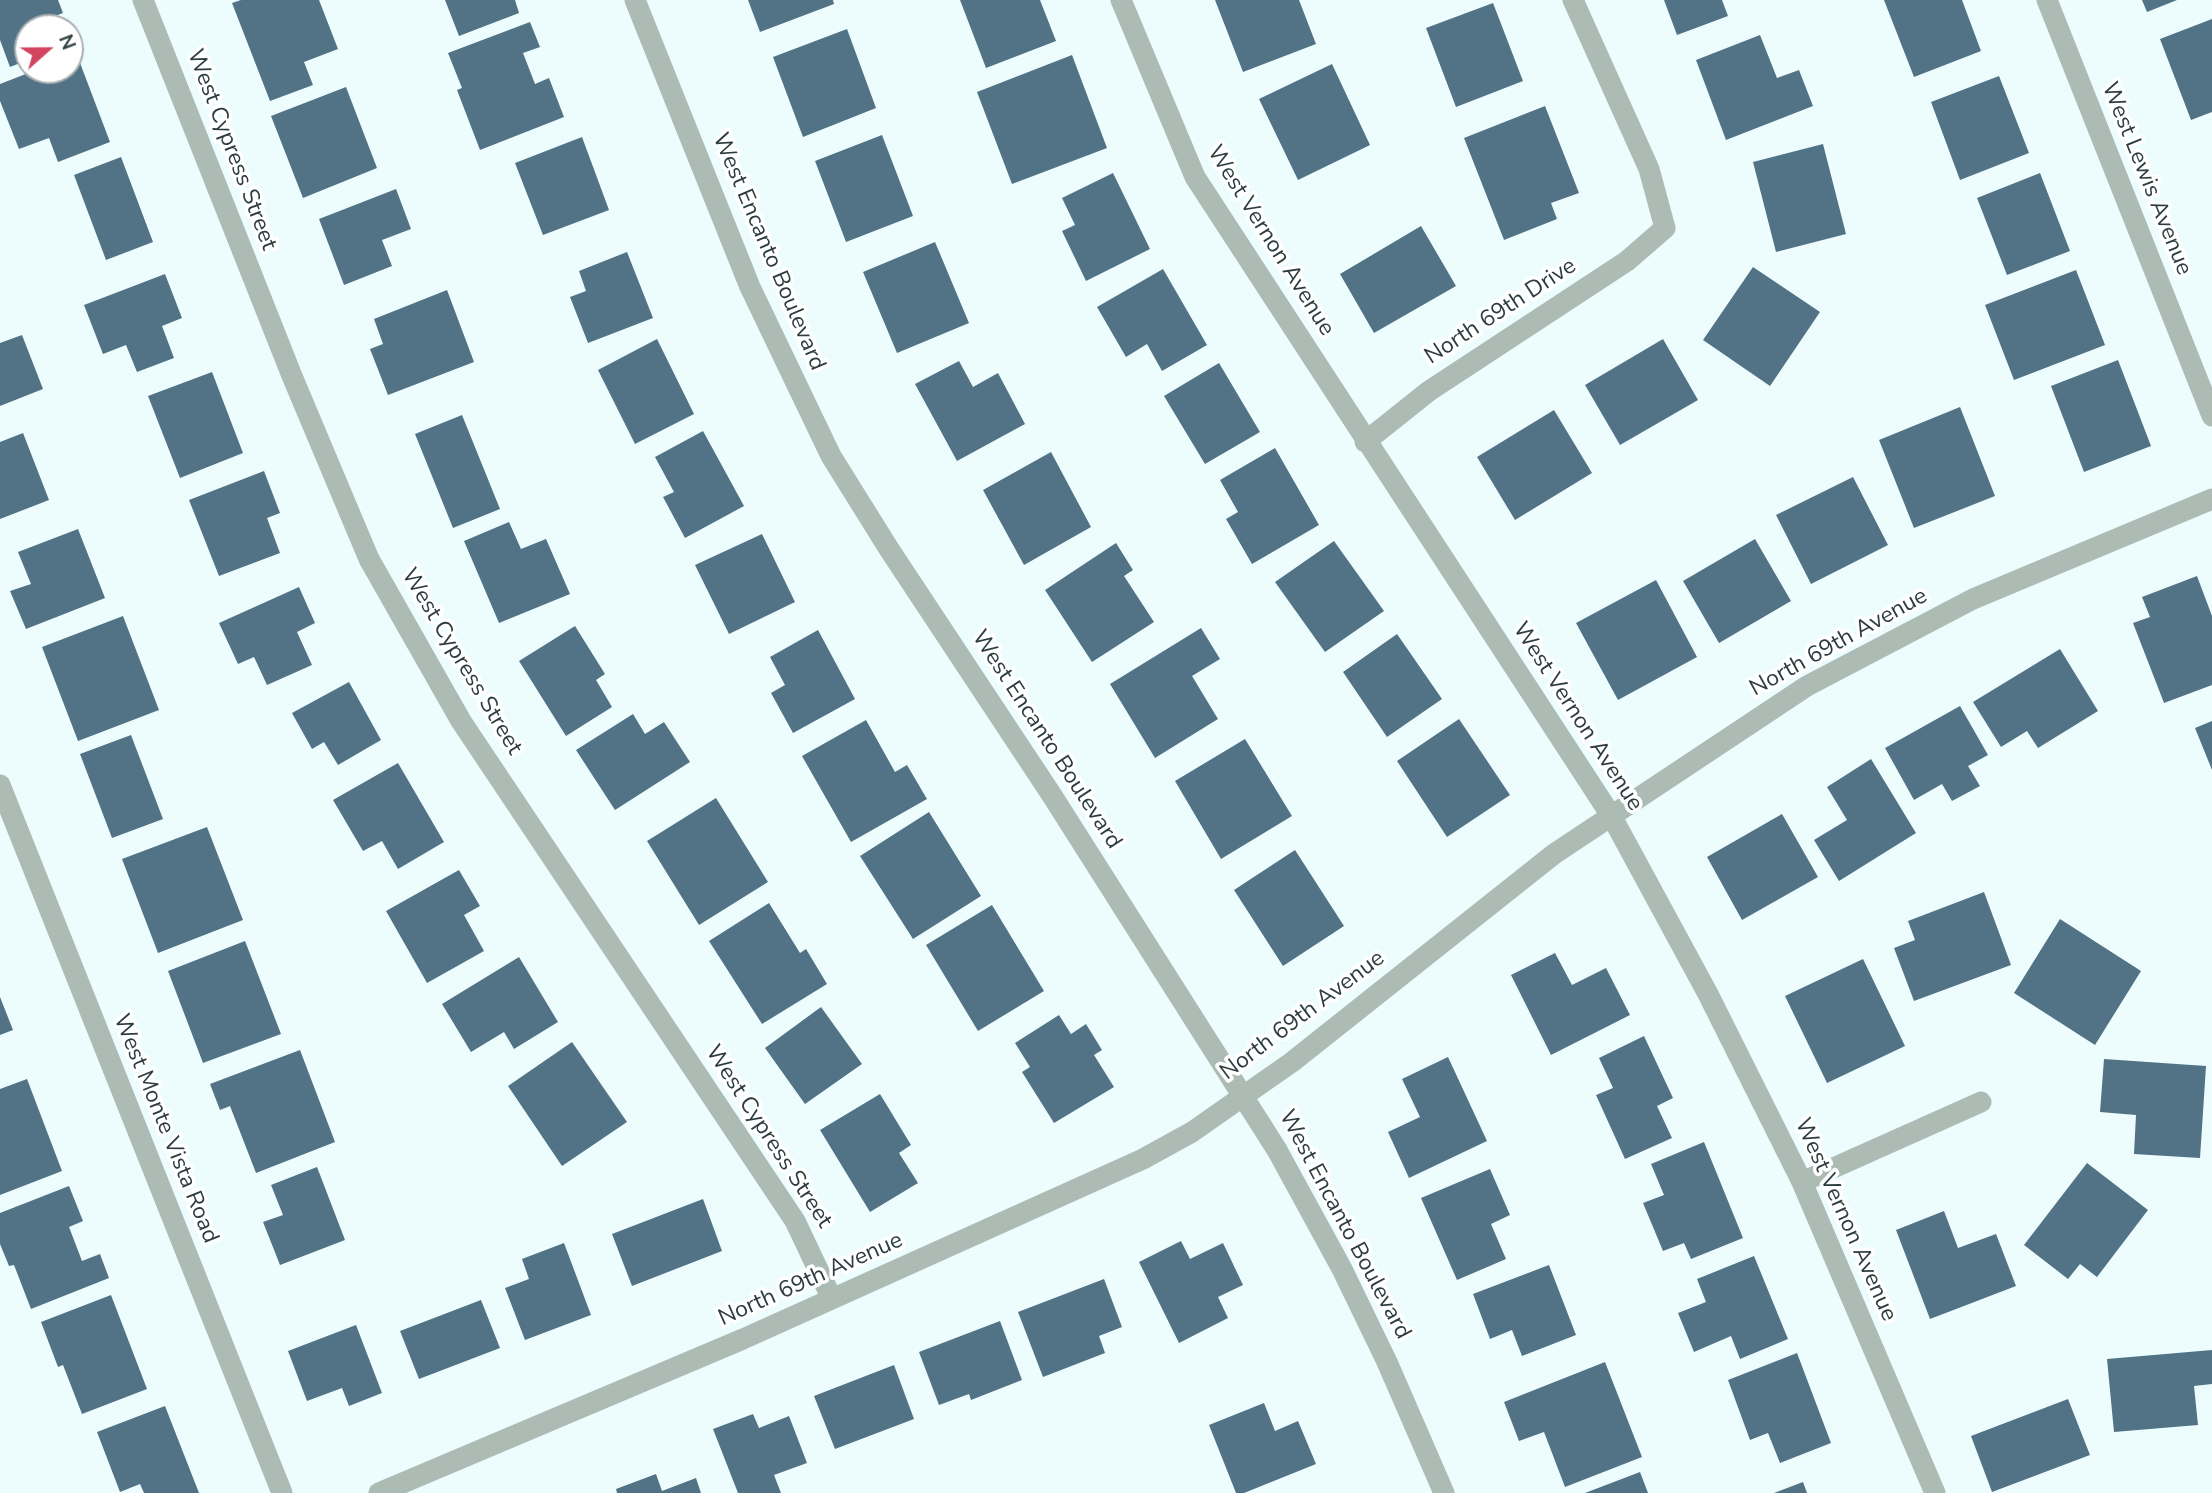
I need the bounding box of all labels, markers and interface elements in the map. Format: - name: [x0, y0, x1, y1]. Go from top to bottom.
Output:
- north arrow: [14, 14, 84, 84]
- text: N: [52, 31, 81, 53]
- street label: West Cypress Street: [180, 46, 282, 254]
- street label: West Lewis Avenue: [2095, 79, 2197, 279]
- street label: West Encanto Boulevard: [705, 129, 831, 375]
- street label: West Vernon Avenue: [1200, 141, 1340, 341]
- street label: North 69th Drive: [1420, 253, 1582, 371]
- street label: West Cypress Street: [394, 564, 528, 760]
- street label: North 69th Avenue: [1745, 583, 1933, 703]
- street label: West Vernon Avenue: [1506, 618, 1648, 816]
- street label: West Encanto Boulevard: [965, 625, 1127, 855]
- street label: North 69th Avenue: [1215, 945, 1391, 1087]
- street label: West Monte Vista Road: [106, 1010, 224, 1248]
- street label: West Cypress Street: [699, 1040, 837, 1234]
- street label: West Encanto Boulevard: [1272, 1106, 1416, 1344]
- street label: West Vernon Avenue: [1788, 1114, 1902, 1326]
- street label: North 69th Avenue: [715, 1227, 907, 1333]

